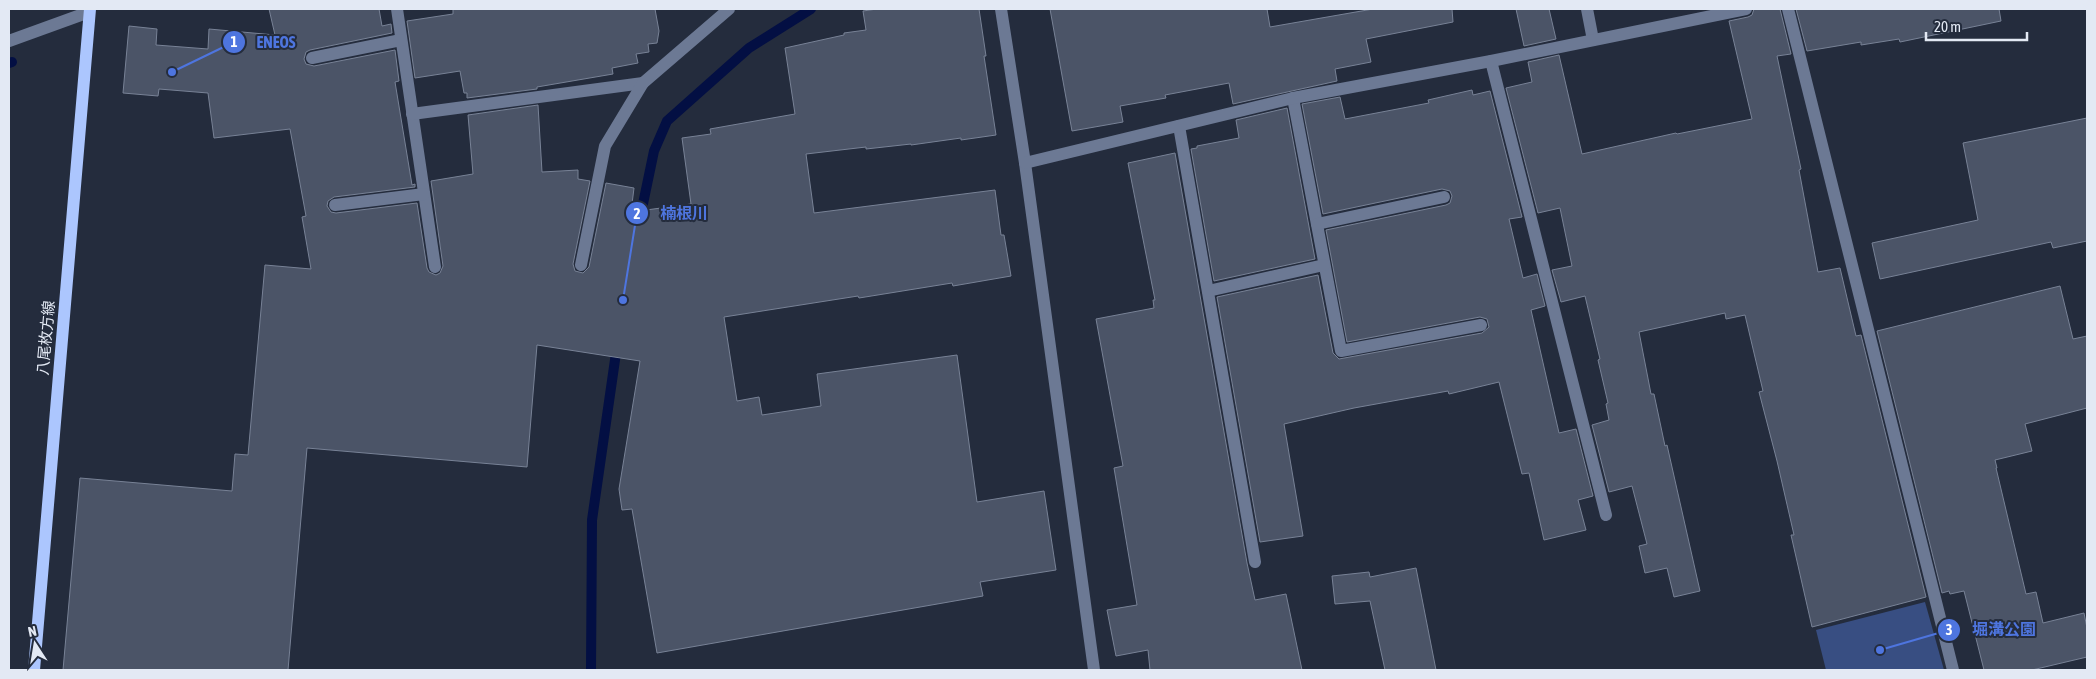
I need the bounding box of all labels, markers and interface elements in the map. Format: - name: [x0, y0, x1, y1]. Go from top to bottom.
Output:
- scale bar: [1926, 10, 2027, 42]
- text: 20 m: [1934, 18, 1961, 35]
- callout: ENEOS: [221, 27, 305, 58]
- text: 1: [230, 33, 238, 50]
- text: ENEOS: [256, 33, 296, 51]
- callout: 楠根川: [625, 198, 718, 229]
- text: 楠根川: [660, 204, 708, 222]
- text: 2: [633, 205, 641, 222]
- street label: 八尾枚方線: [34, 300, 57, 376]
- callout: 堀溝公園: [1937, 614, 2046, 645]
- north arrow: [10, 619, 60, 669]
- text: 堀溝公園: [1972, 620, 2036, 638]
- text: 3: [1945, 621, 1953, 638]
- text: N: [27, 623, 38, 640]

